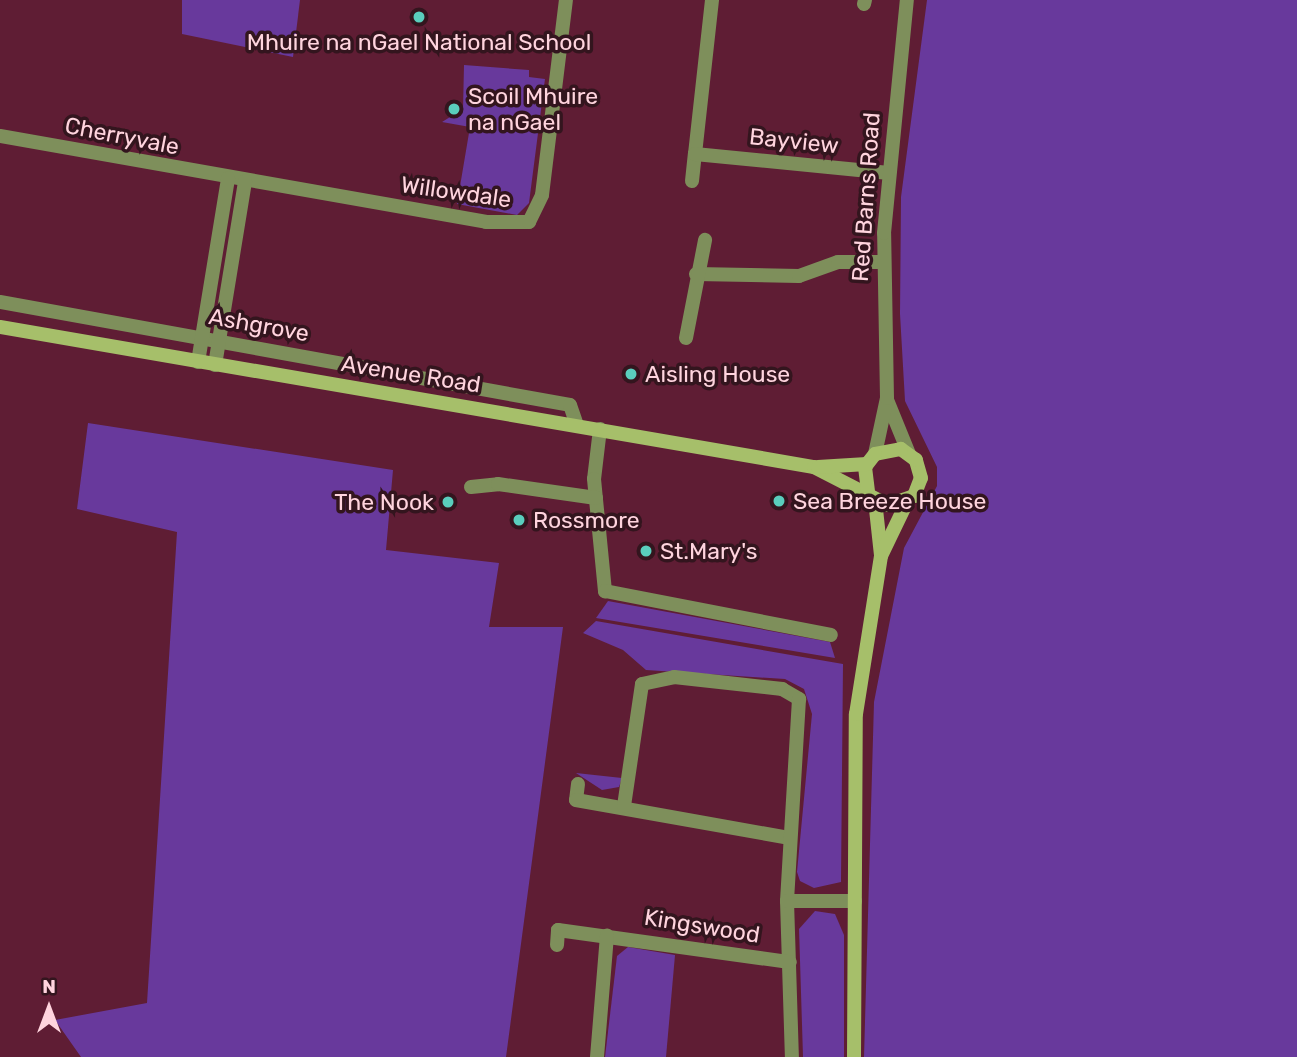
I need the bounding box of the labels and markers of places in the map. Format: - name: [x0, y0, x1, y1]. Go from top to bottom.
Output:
- marker: Mhuire na nGael National School: [411, 9, 427, 25]
- place label: Mhuire na nGael National School: [247, 28, 591, 56]
- place label: Scoil Mhuire na nGael: [468, 82, 598, 136]
- marker: Scoil Mhuire na nGael: [446, 101, 462, 117]
- place label: Aisling House: [645, 360, 790, 388]
- marker: Aisling House: [623, 366, 639, 382]
- place label: Sea Breeze House: [793, 487, 986, 515]
- place label: The Nook: [334, 488, 434, 516]
- marker: Sea Breeze House: [771, 493, 787, 509]
- marker: The Nook: [440, 494, 456, 510]
- place label: Rossmore: [533, 506, 640, 534]
- marker: Rossmore: [511, 512, 527, 528]
- place label: St.Mary's: [660, 537, 758, 565]
- marker: St.Mary's: [638, 543, 654, 559]

